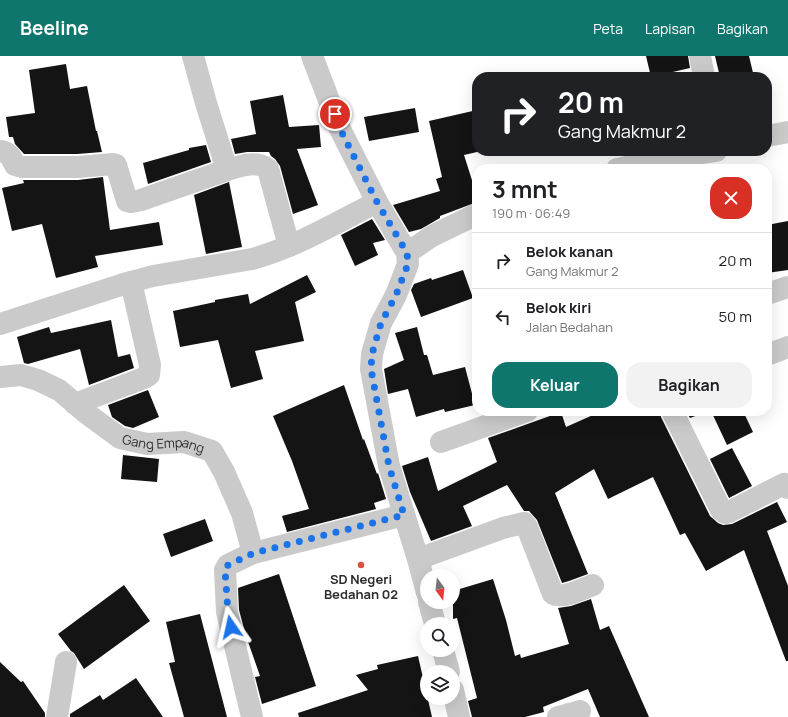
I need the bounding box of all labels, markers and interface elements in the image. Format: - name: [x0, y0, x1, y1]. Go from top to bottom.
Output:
- text: Beeline: [20, 15, 89, 41]
- text: Peta: [593, 19, 623, 38]
- text: Lapisan: [645, 19, 695, 38]
- text: Bagikan: [717, 19, 768, 38]
- text: 20 m: [558, 83, 624, 121]
- icon: right: [492, 88, 544, 140]
- pin: [318, 97, 352, 131]
- icon: arrive: [324, 103, 346, 125]
- text: Gang Makmur 2: [558, 119, 686, 143]
- text: 3 mnt: [492, 172, 558, 205]
- button: close: [710, 177, 752, 219]
- text: 190 m · 06:49: [492, 204, 570, 222]
- text: Belok kanan: [526, 241, 613, 262]
- icon: right: [492, 250, 514, 272]
- text: 20 m: [719, 250, 752, 271]
- text: Gang Makmur 2: [526, 262, 618, 280]
- text: Belok kiri: [526, 297, 592, 318]
- icon: left: [492, 306, 514, 328]
- text: 50 m: [718, 306, 752, 327]
- text: Jalan Bedahan: [526, 318, 613, 336]
- button: Keluar: [492, 362, 618, 408]
- button: Bagikan: [626, 362, 752, 408]
- street label: Gang Empang: [121, 430, 207, 457]
- marker: SD Negeri Bedahan 02: [356, 560, 366, 570]
- north arrow: [420, 569, 460, 609]
- map controls: [420, 569, 460, 705]
- place label: SD Negeri Bedahan 02: [324, 570, 398, 603]
- position arrow: [210, 606, 252, 648]
- button: search: [420, 617, 460, 657]
- button: layers: [420, 665, 460, 705]

